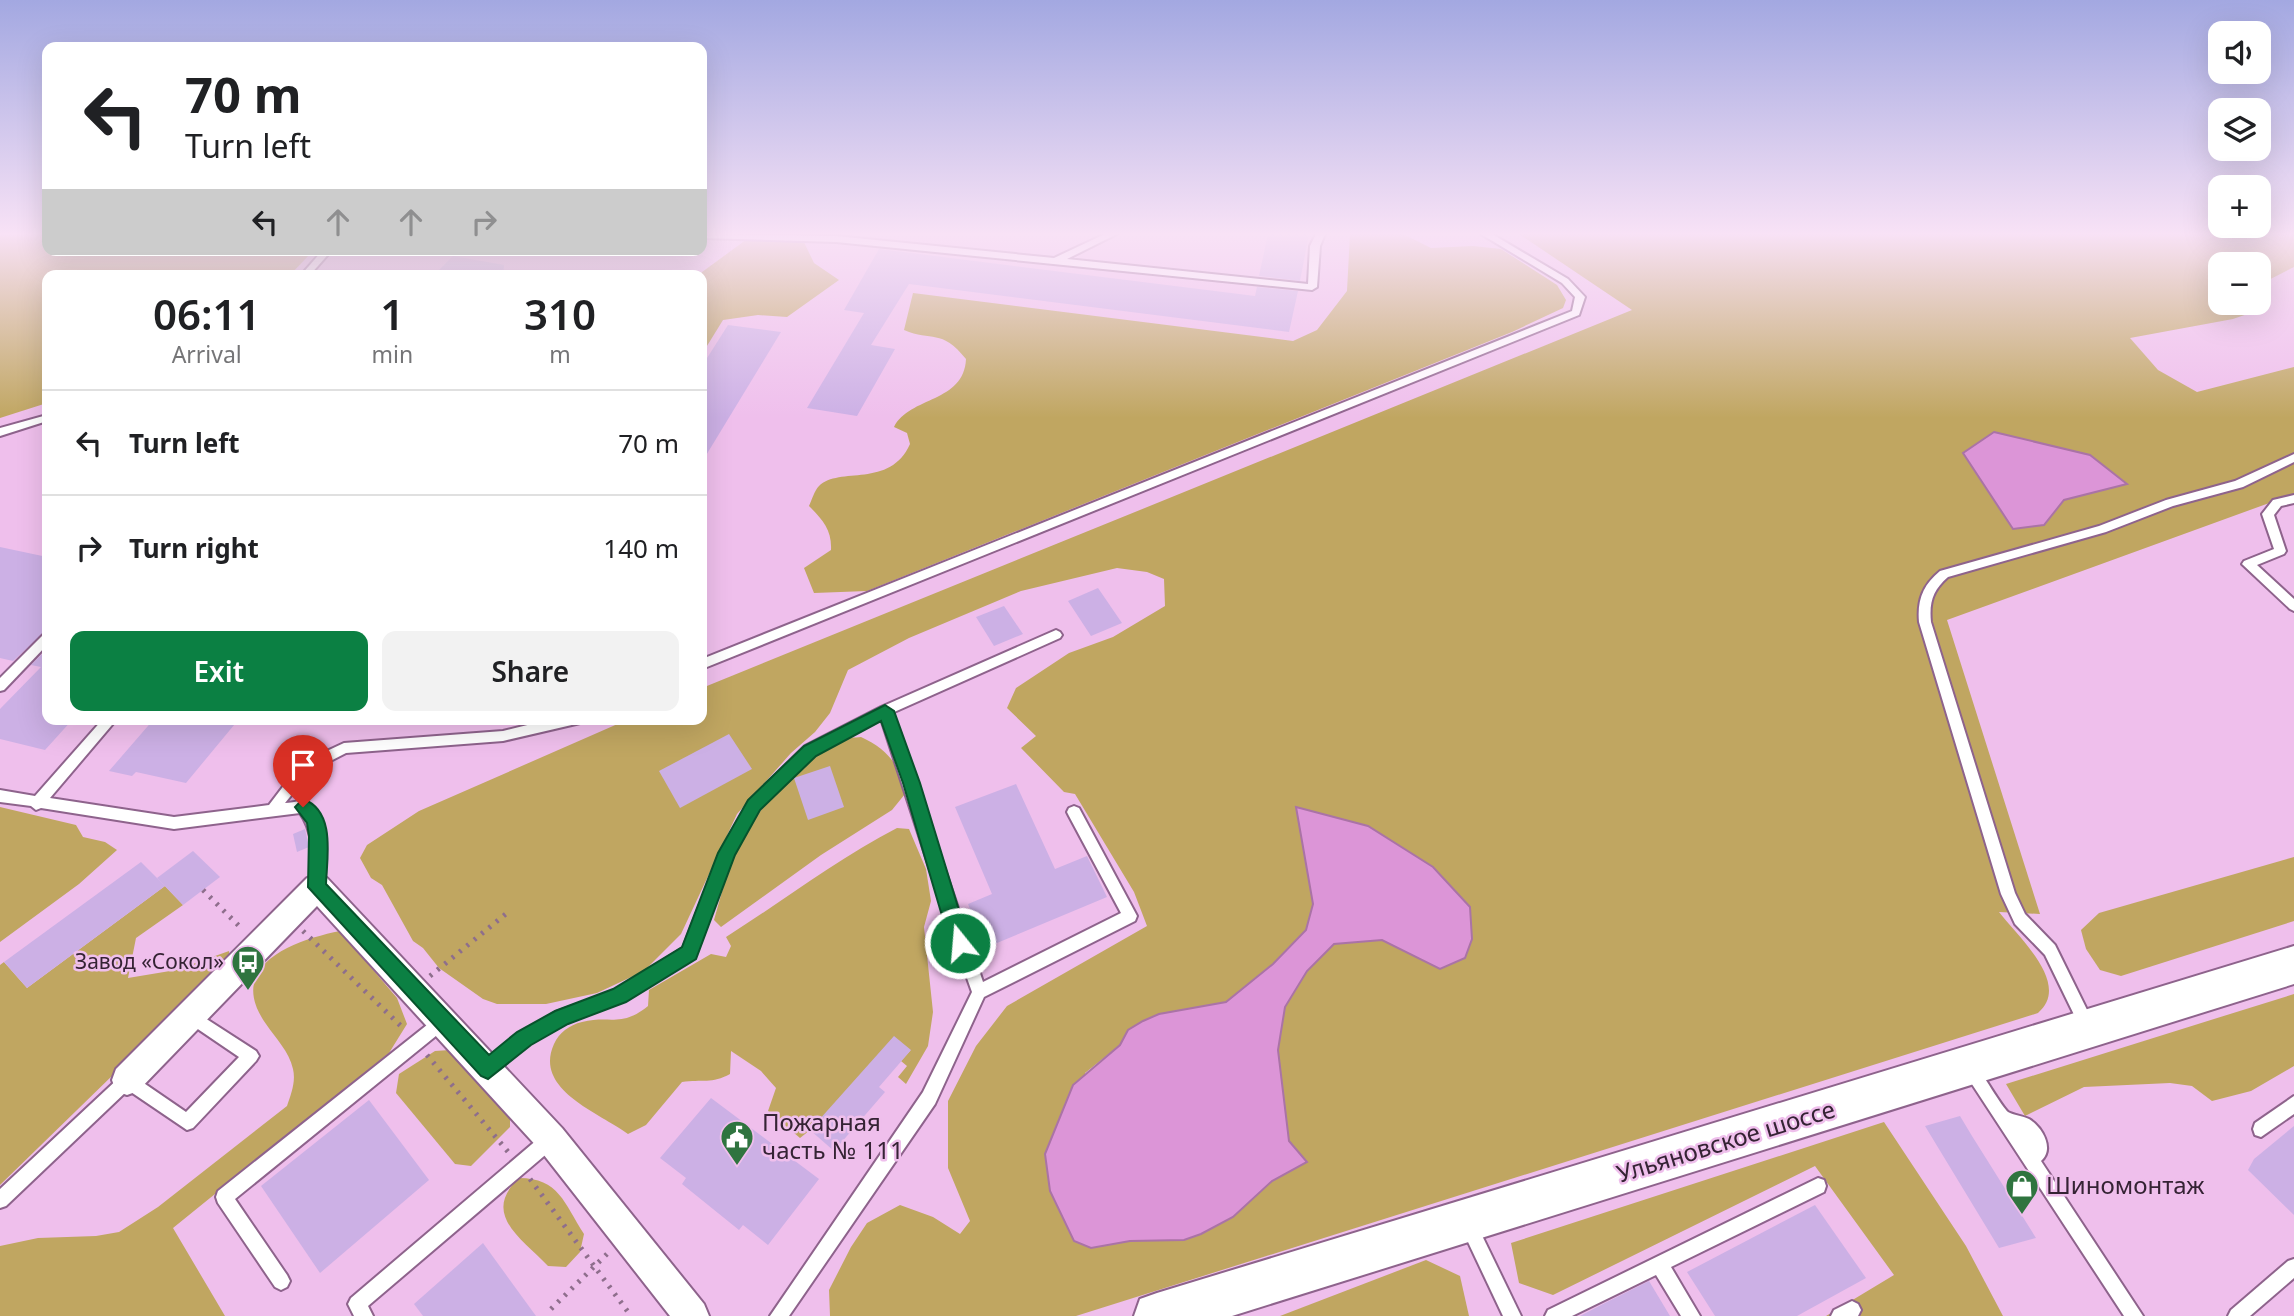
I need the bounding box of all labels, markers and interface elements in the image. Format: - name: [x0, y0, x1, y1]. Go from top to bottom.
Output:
- map controls: [2208, 21, 2271, 315]
- button: sound: [2208, 21, 2271, 84]
- text: 70 m: [185, 61, 302, 127]
- icon: left: [70, 70, 161, 161]
- button: layers: [2208, 98, 2271, 161]
- text: Turn left: [185, 124, 311, 167]
- button: +: [2208, 175, 2271, 238]
- icon: left: [246, 203, 284, 241]
- icon: ahead: [319, 203, 357, 241]
- icon: ahead: [392, 203, 430, 241]
- icon: right: [465, 203, 503, 241]
- button: −: [2208, 252, 2271, 315]
- text: 06:11: [153, 285, 261, 342]
- text: 1: [380, 285, 404, 342]
- text: 310: [524, 285, 596, 342]
- text: Arrival: [172, 338, 242, 370]
- text: min: [371, 338, 413, 370]
- text: m: [549, 338, 571, 370]
- icon: left: [70, 424, 108, 462]
- text: Turn left: [129, 425, 240, 461]
- text: 70 m: [618, 425, 679, 461]
- icon: right: [70, 529, 108, 567]
- text: Turn right: [129, 530, 259, 566]
- text: 140 m: [603, 530, 679, 566]
- button: Exit: [70, 631, 368, 711]
- button: Share: [382, 631, 679, 711]
- pin: [273, 735, 333, 807]
- icon: arrive: [284, 746, 322, 784]
- position arrow: [923, 906, 997, 980]
- bus stop icon: Завод «Сокол»: [229, 943, 267, 992]
- place label: Завод «Сокол»: [75, 947, 224, 975]
- street label: Ульяновское шоссе: [1612, 1092, 1839, 1189]
- place label: Пожарная часть № 111: [762, 1105, 904, 1166]
- public building icon: Пожарная часть № 111: [718, 1118, 756, 1167]
- shop icon: Шиномонтаж: [2003, 1167, 2041, 1216]
- place label: Шиномонтаж: [2046, 1168, 2205, 1201]

